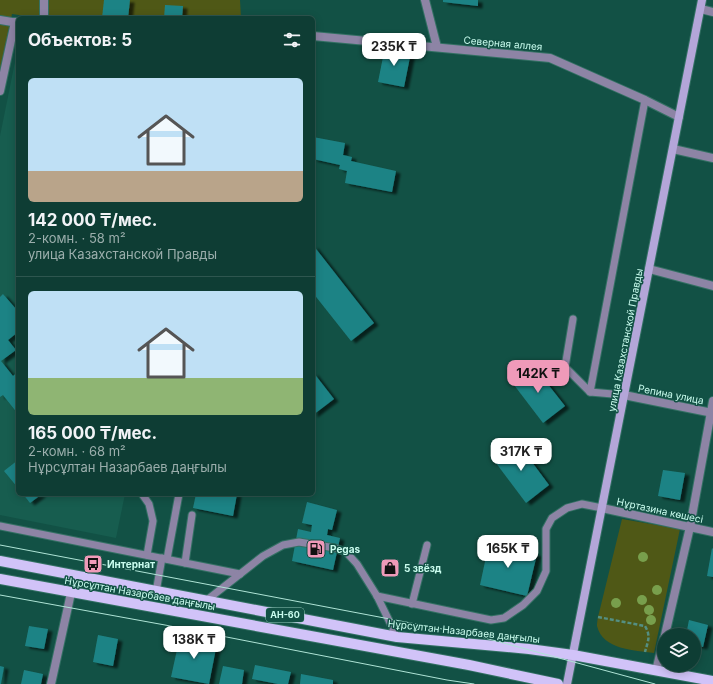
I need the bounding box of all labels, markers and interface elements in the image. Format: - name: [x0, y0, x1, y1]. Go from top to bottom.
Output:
- icon: filters: [281, 29, 303, 51]
- text: Объектов: 5: [28, 30, 132, 50]
- pin: 235K ₸: [361, 33, 427, 67]
- street label: Северная аллея: [463, 34, 543, 52]
- text: 235K ₸: [371, 38, 417, 54]
- icon: home: [130, 104, 202, 176]
- text: 142 000 ₸/мес.: [28, 210, 158, 230]
- text: 2-комн. · 58 m²: [28, 230, 126, 246]
- text: улица Казахстанской Правды: [28, 246, 217, 262]
- street label: улица Казахстанской Правды: [605, 267, 645, 413]
- icon: home: [130, 317, 202, 389]
- pin: 142K ₸: [505, 360, 571, 394]
- text: 142K ₸: [516, 365, 560, 381]
- street label: Репина улица: [637, 382, 705, 406]
- text: 165 000 ₸/мес.: [28, 423, 157, 443]
- pin: 317K ₸: [488, 438, 554, 472]
- text: 2-комн. · 68 m²: [28, 443, 126, 459]
- text: 317K ₸: [500, 443, 542, 459]
- text: Нұрсұлтан Назарбаев даңғылы: [28, 459, 227, 475]
- street label: Нұртазина көшесі: [615, 495, 704, 526]
- pin: 165K ₸: [475, 535, 541, 569]
- fuel station icon: Pegas: [305, 538, 327, 560]
- text: 165K ₸: [486, 540, 530, 556]
- place label: Pegas: [330, 543, 360, 556]
- bus stop icon: Интернат: [82, 553, 104, 575]
- shop icon: 5 звёзд: [379, 557, 401, 579]
- place label: Интернат: [107, 558, 155, 570]
- place label: 5 звёзд: [404, 562, 442, 574]
- street label: Нұрсұлтан Назарбаев даңғылы: [63, 574, 216, 613]
- road number: АН-60: [266, 608, 304, 622]
- street label: Нұрсұлтан Назарбаев даңғылы: [387, 617, 541, 646]
- pin: 138K ₸: [161, 626, 227, 660]
- map controls: [657, 628, 701, 672]
- button: layers: [657, 628, 701, 672]
- text: 138K ₸: [172, 631, 216, 647]

